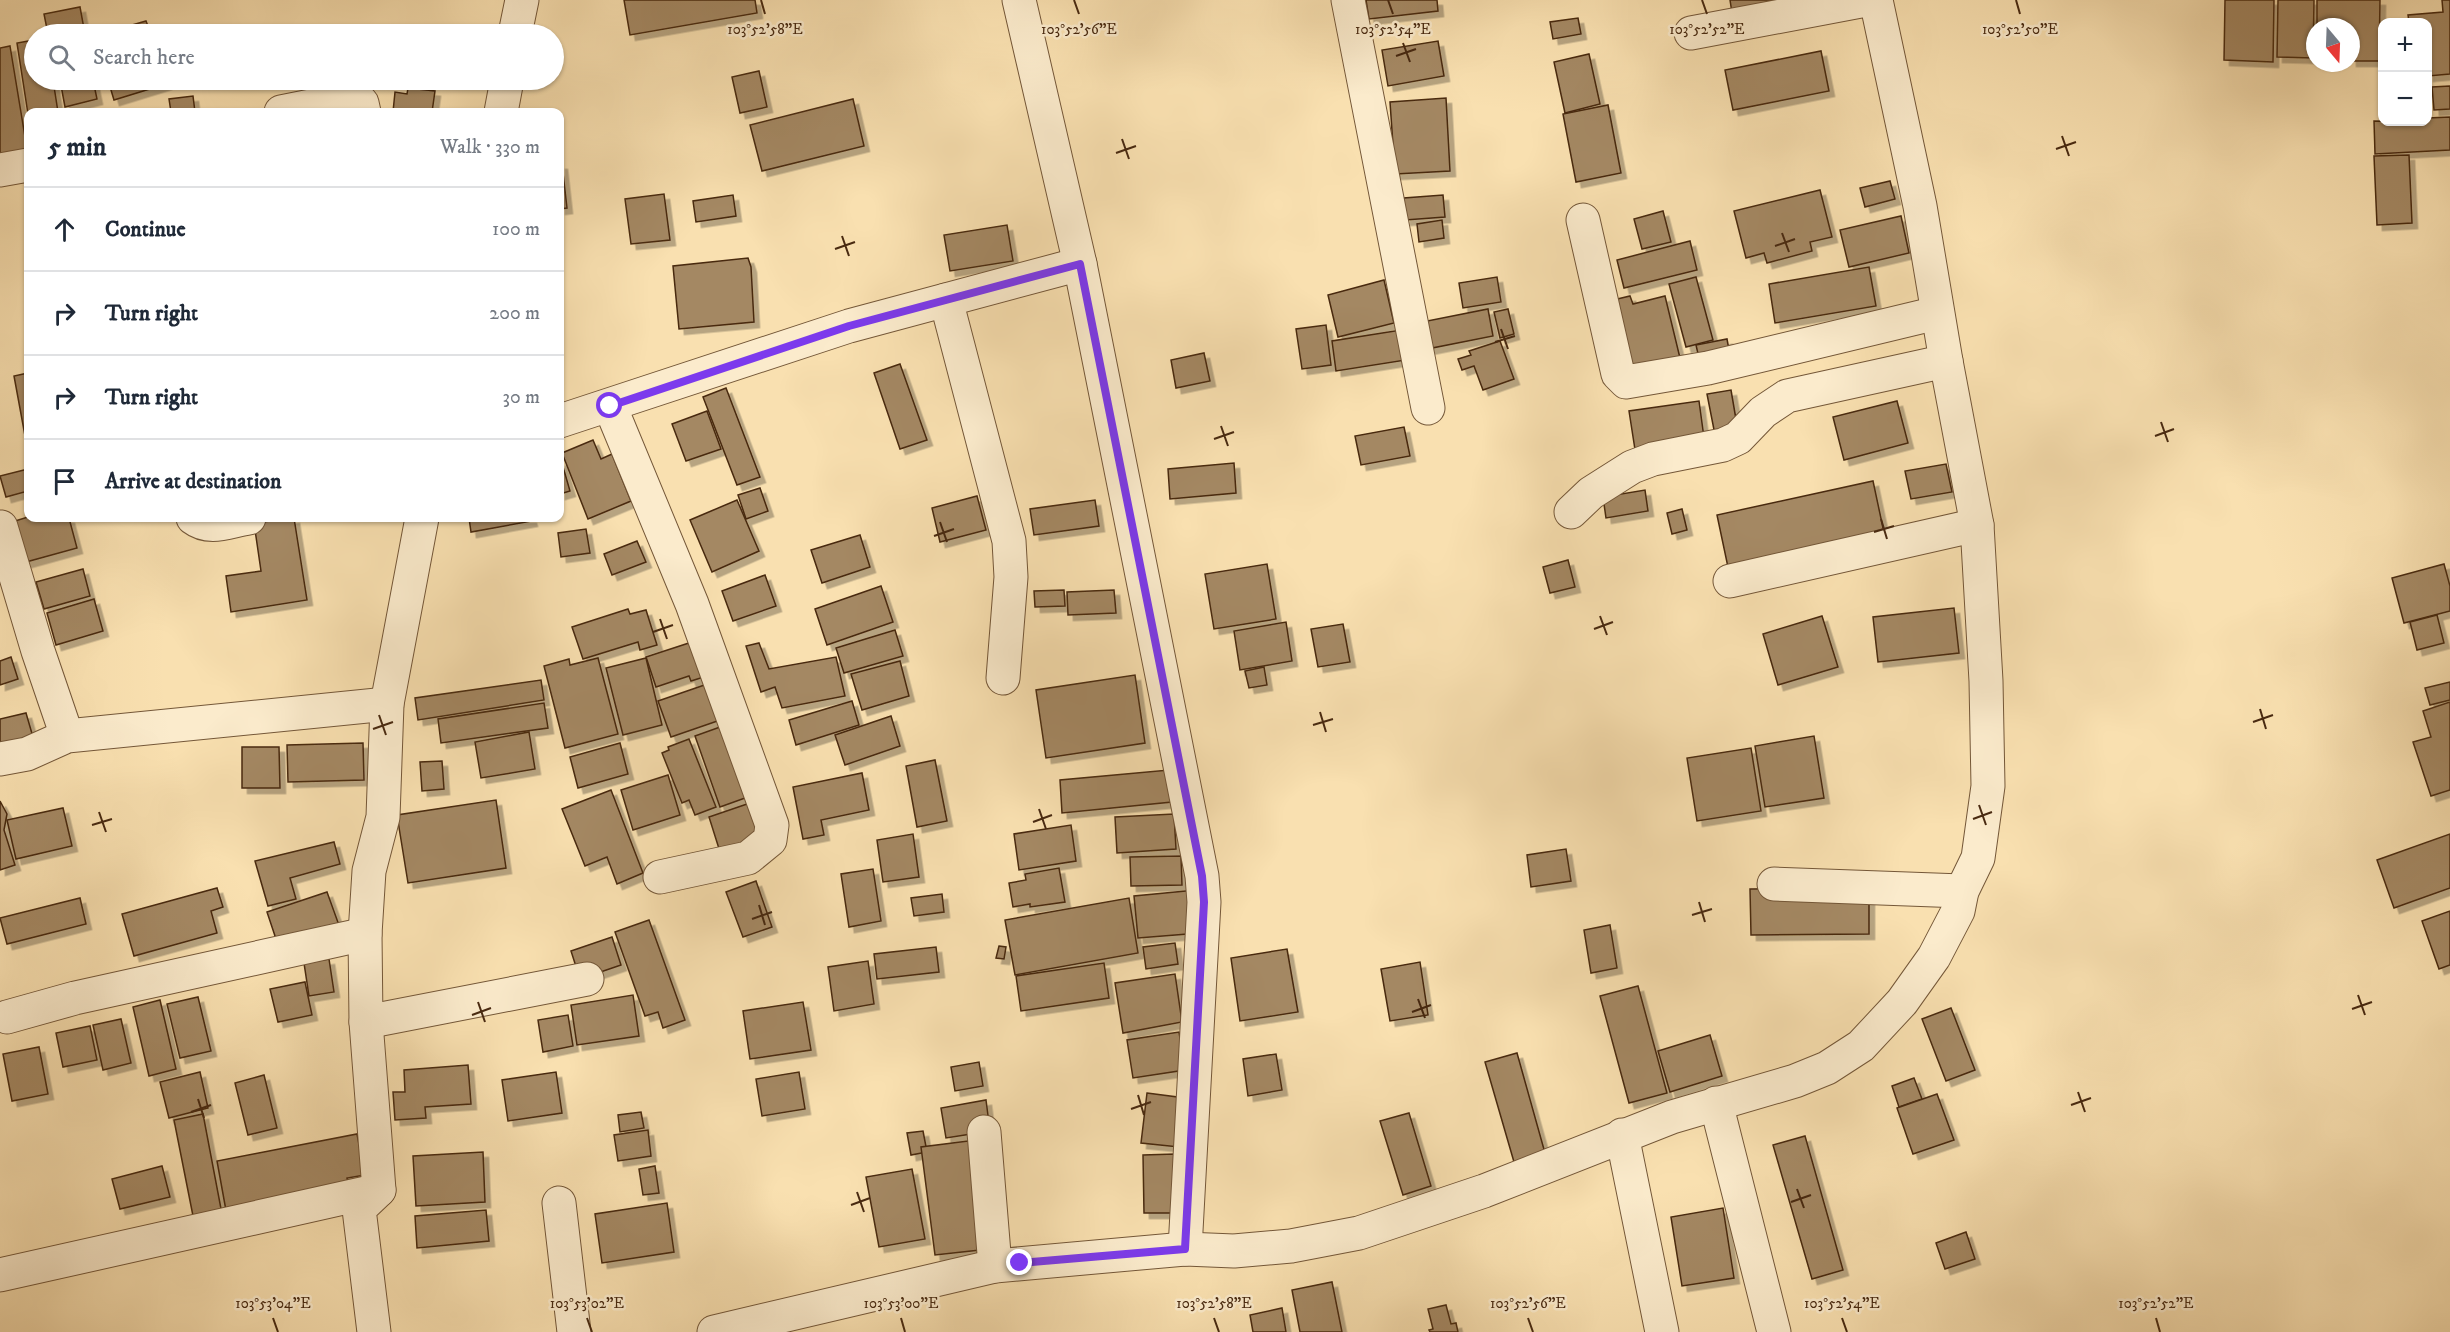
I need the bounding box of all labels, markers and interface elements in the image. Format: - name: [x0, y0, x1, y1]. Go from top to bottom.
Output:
- north arrow: [2306, 18, 2360, 72]
- map controls: [2378, 18, 2432, 126]
- button: +: [2378, 18, 2432, 72]
- text: 103°52'58"E: [727, 20, 803, 39]
- text: 103°52'56"E: [1041, 20, 1117, 39]
- text: 103°52'54"E: [1355, 20, 1431, 39]
- text: 103°52'52"E: [1669, 20, 1745, 39]
- text: 103°52'50"E: [1982, 20, 2058, 39]
- search box: [24, 24, 564, 90]
- icon: search: [45, 41, 78, 74]
- text: Search here: [93, 44, 195, 71]
- button: −: [2378, 72, 2432, 126]
- text: 5 min: [48, 131, 106, 164]
- text: Walk · 330 m: [440, 135, 540, 160]
- icon: ahead: [48, 213, 81, 246]
- text: Continue: [105, 216, 186, 243]
- text: 100 m: [492, 217, 540, 242]
- icon: right: [48, 297, 81, 330]
- text: Turn right: [105, 300, 198, 327]
- text: 200 m: [489, 301, 540, 326]
- icon: right: [48, 381, 81, 414]
- text: Turn right: [105, 384, 198, 411]
- text: 30 m: [502, 385, 540, 410]
- route start: [596, 392, 622, 418]
- icon: arrive: [48, 465, 81, 498]
- text: Arrive at destination: [105, 468, 282, 495]
- route end: [1006, 1249, 1032, 1275]
- text: 103°53'04"E: [235, 1294, 311, 1313]
- text: 103°53'02"E: [550, 1294, 625, 1313]
- text: 103°53'00"E: [863, 1294, 939, 1313]
- text: 103°52'58"E: [1176, 1294, 1252, 1313]
- text: 103°52'56"E: [1490, 1294, 1566, 1313]
- text: 103°52'54"E: [1804, 1294, 1880, 1313]
- text: 103°52'52"E: [2118, 1294, 2194, 1313]

